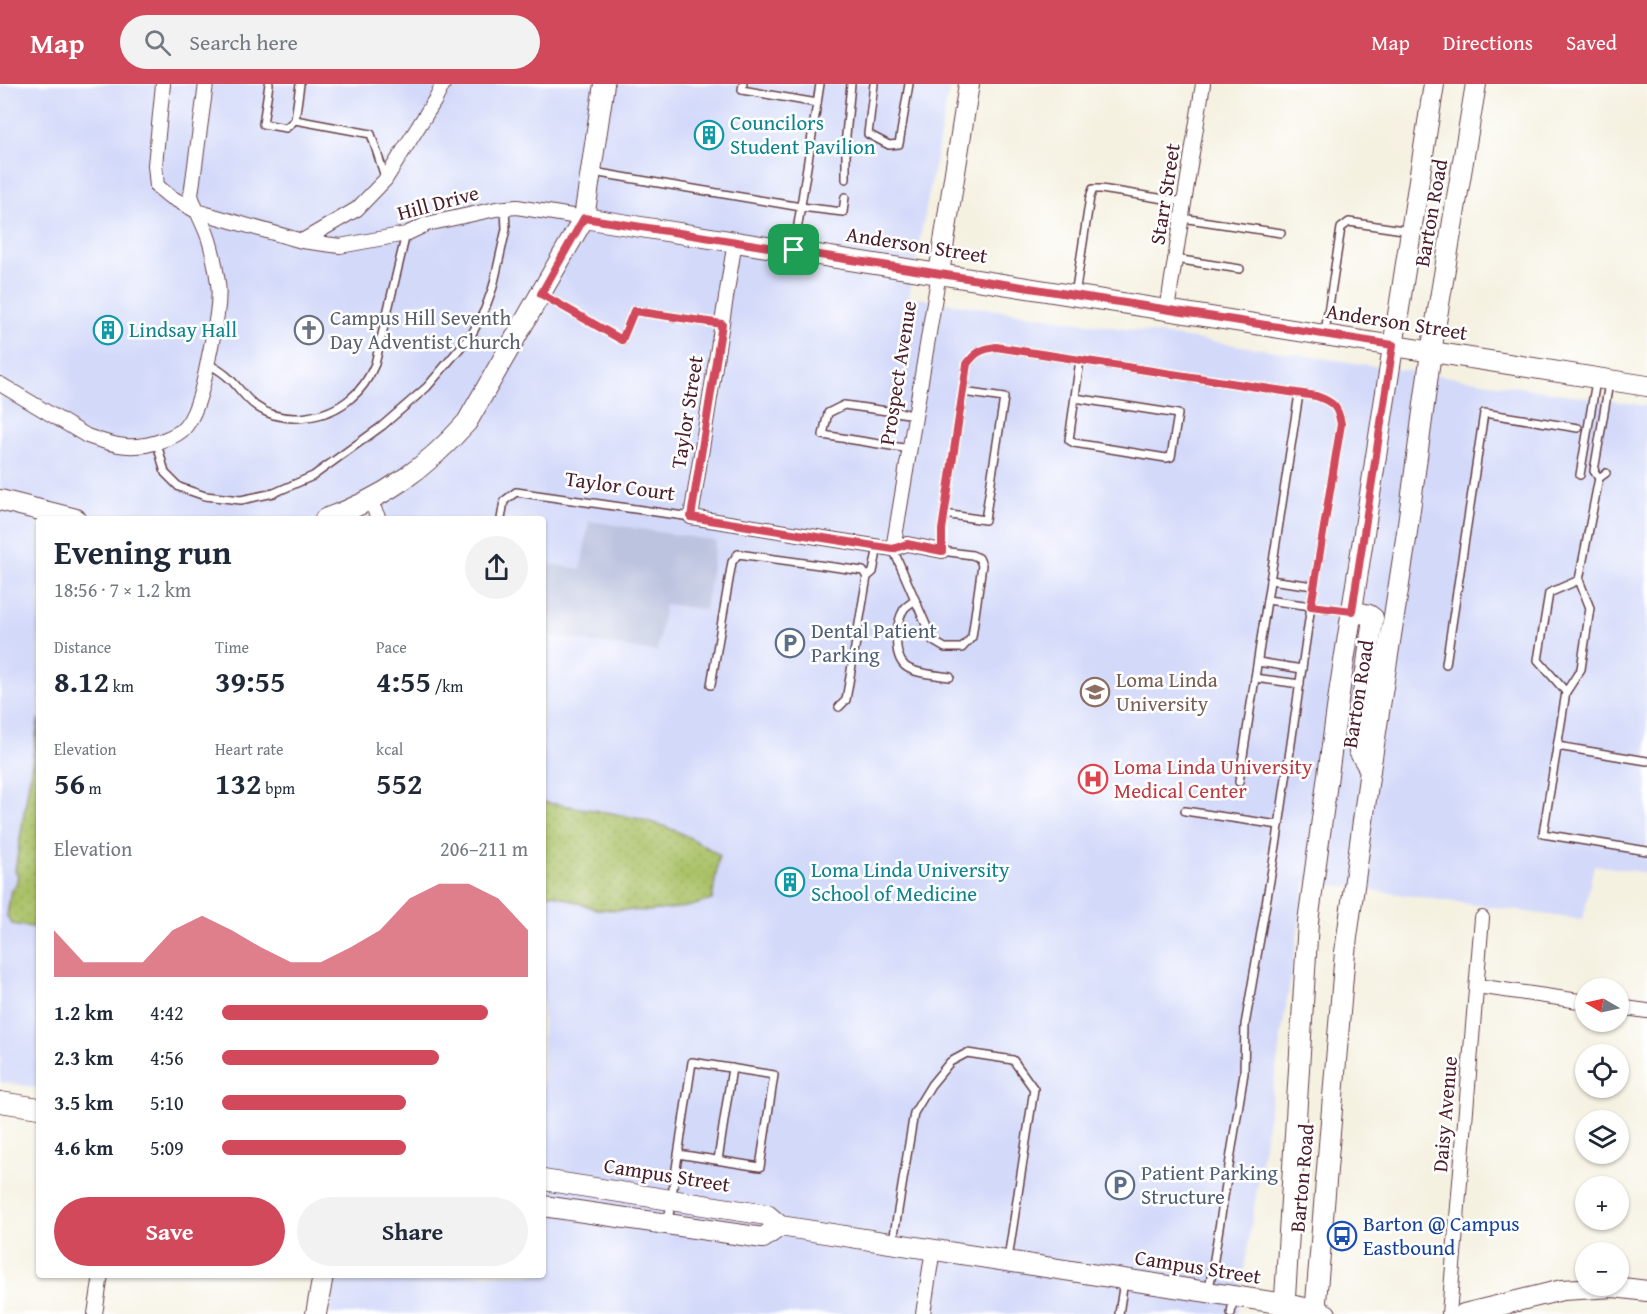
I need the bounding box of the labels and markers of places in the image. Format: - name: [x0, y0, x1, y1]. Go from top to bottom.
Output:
- place label: Councilors Student Pavilion: [730, 107, 876, 162]
- building icon: Councilors Student Pavilion: [693, 119, 725, 151]
- pin: [768, 224, 819, 275]
- place label: Campus Hill Seventh Day Adventist Church: [330, 302, 521, 357]
- building icon: Lindsay Hall: [92, 314, 124, 346]
- place label: Lindsay Hall: [129, 314, 237, 345]
- church icon: Campus Hill Seventh Day Adventist Church: [293, 314, 325, 346]
- place label: Dental Patient Parking: [811, 615, 937, 670]
- parking icon: Dental Patient Parking: [774, 627, 806, 659]
- place label: Loma Linda University: [1116, 664, 1218, 719]
- school or university icon: Loma Linda University: [1079, 676, 1111, 708]
- place label: Loma Linda University Medical Center: [1114, 751, 1313, 806]
- hospital icon: Loma Linda University Medical Center: [1077, 763, 1109, 795]
- place label: Loma Linda University School of Medicine: [811, 854, 1010, 909]
- building icon: Loma Linda University School of Medicine: [774, 866, 806, 898]
- place label: Patient Parking Structure: [1141, 1157, 1278, 1212]
- parking icon: Patient Parking Structure: [1104, 1169, 1136, 1201]
- place label: Barton @ Campus Eastbound: [1363, 1208, 1520, 1263]
- bus stop icon: Barton @ Campus Eastbound: [1326, 1220, 1358, 1252]

